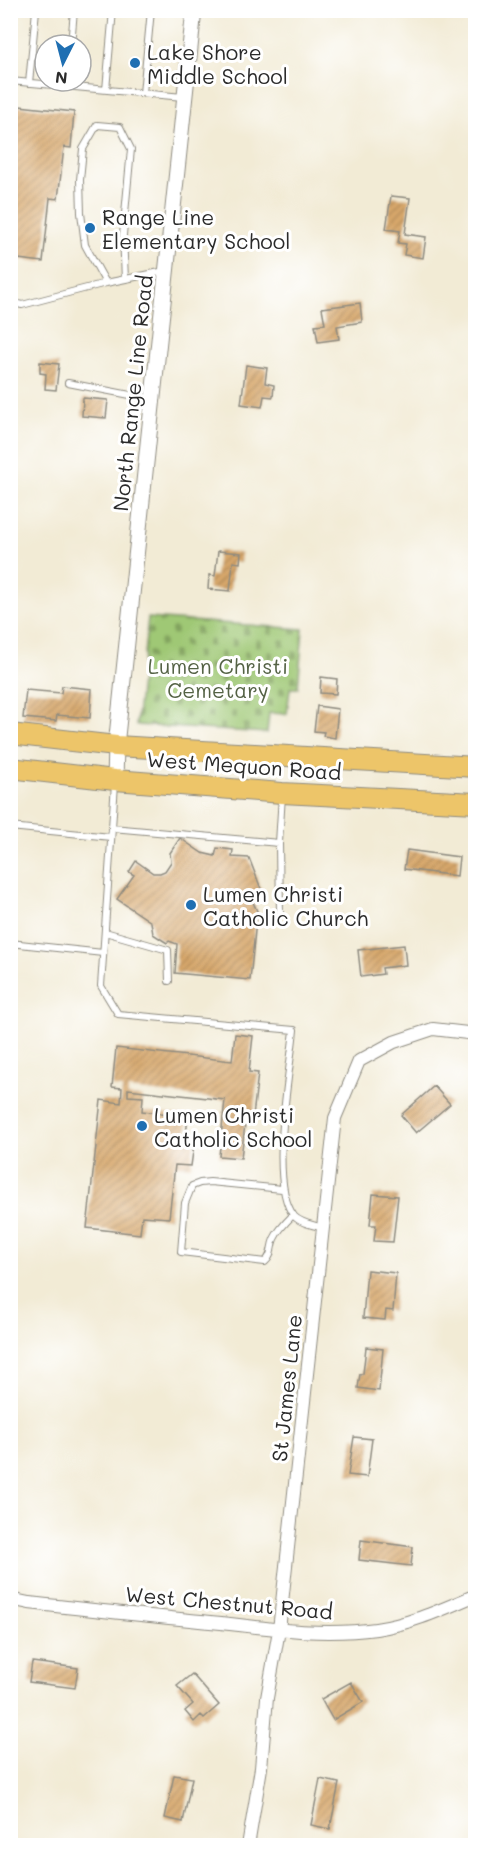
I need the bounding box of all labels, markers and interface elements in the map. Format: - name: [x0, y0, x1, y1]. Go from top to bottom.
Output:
- north arrow: [33, 33, 93, 93]
- place label: Lake Shore Middle School: [147, 38, 288, 89]
- marker: Lake Shore Middle School: [128, 56, 142, 70]
- text: N: [54, 67, 69, 89]
- place label: Range Line Elementary School: [102, 203, 290, 254]
- marker: Range Line Elementary School: [83, 221, 97, 235]
- street label: North Range Line Road: [106, 273, 158, 513]
- park label: Lumen Christi Cemetary: [148, 652, 288, 703]
- street label: West Mequon Road: [146, 745, 342, 785]
- place label: Lumen Christi Catholic Church: [203, 880, 368, 931]
- marker: Lumen Christi Catholic Church: [184, 898, 198, 912]
- place label: Lumen Christi Catholic School: [154, 1101, 313, 1152]
- marker: Lumen Christi Catholic School: [135, 1119, 149, 1133]
- street label: St James Lane: [265, 1313, 307, 1463]
- street label: West Chestnut Road: [124, 1579, 334, 1625]

